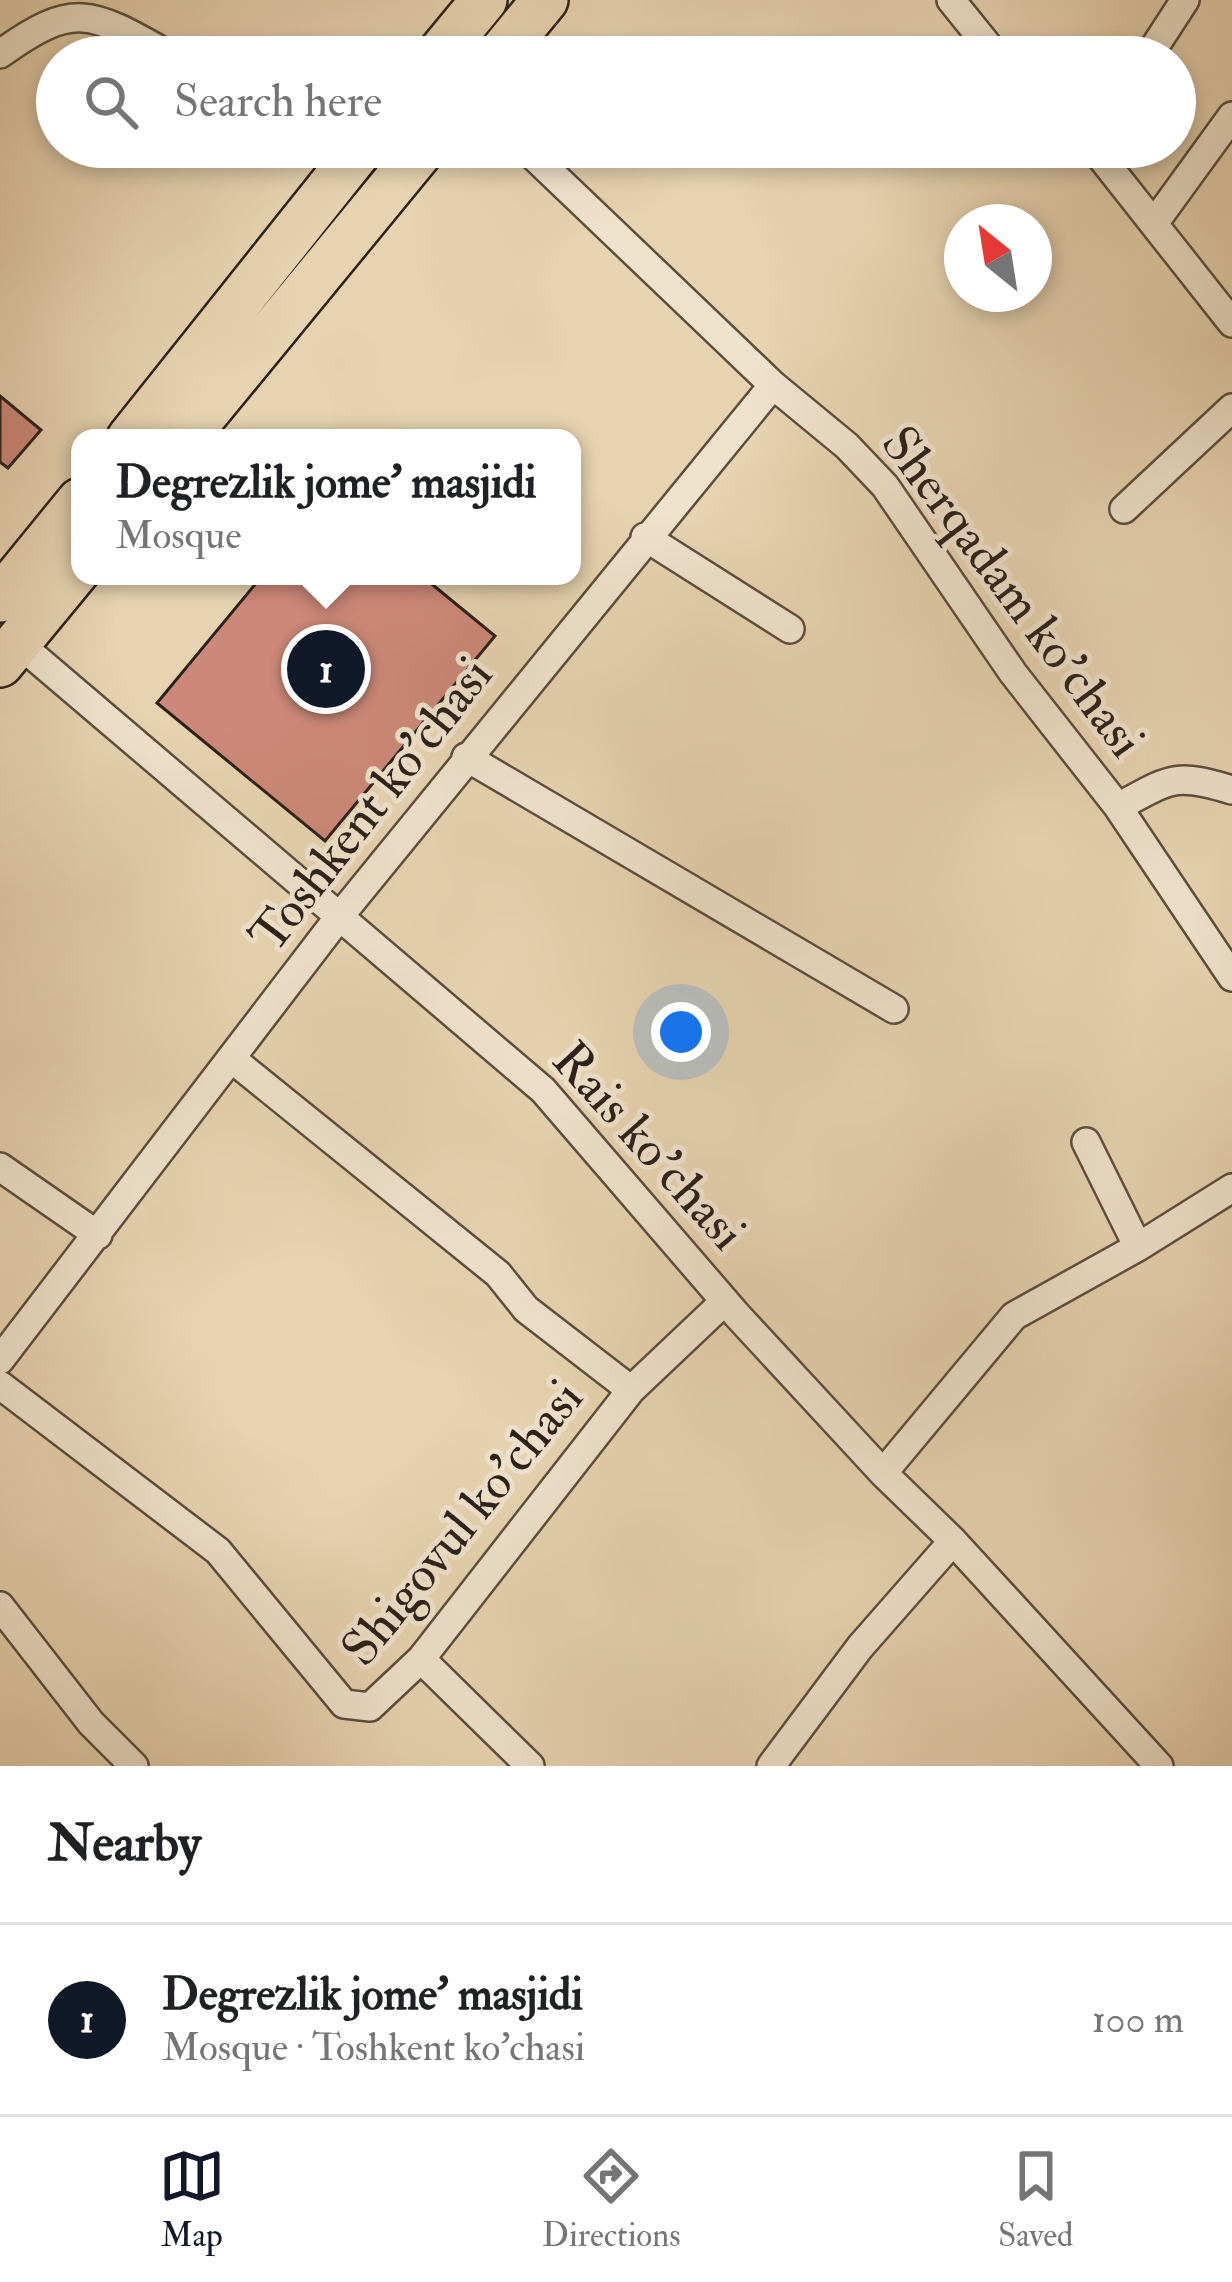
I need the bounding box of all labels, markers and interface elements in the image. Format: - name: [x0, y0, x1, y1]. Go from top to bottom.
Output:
- search box: [36, 36, 1196, 168]
- icon: search: [78, 69, 144, 135]
- text: Search here: [174, 74, 382, 130]
- north arrow: [944, 204, 1052, 312]
- street label: Sherqadam ko'chasi: [867, 414, 1158, 771]
- popup: [71, 429, 581, 585]
- text: Degrezlik jome' masjidi: [115, 455, 537, 511]
- text: Mosque: [115, 511, 241, 560]
- pin: 1: [287, 624, 365, 714]
- street label: Toshkent ko'chasi: [236, 645, 507, 966]
- your location: [651, 1002, 711, 1062]
- street label: Rais ko'chasi: [538, 1029, 759, 1264]
- street label: Shigovul ko'chasi: [328, 1367, 597, 1679]
- text: Nearby: [48, 1812, 201, 1876]
- text: Degrezlik jome' masjidi: [162, 1967, 583, 2023]
- text: 1: [80, 1995, 94, 2044]
- text: 100 m: [1092, 1995, 1184, 2044]
- text: Mosque · Toshkent ko'chasi: [162, 2023, 585, 2072]
- tab: Map: [159, 2143, 225, 2256]
- tab: Directions: [542, 2143, 681, 2256]
- tab: Saved: [998, 2143, 1073, 2256]

